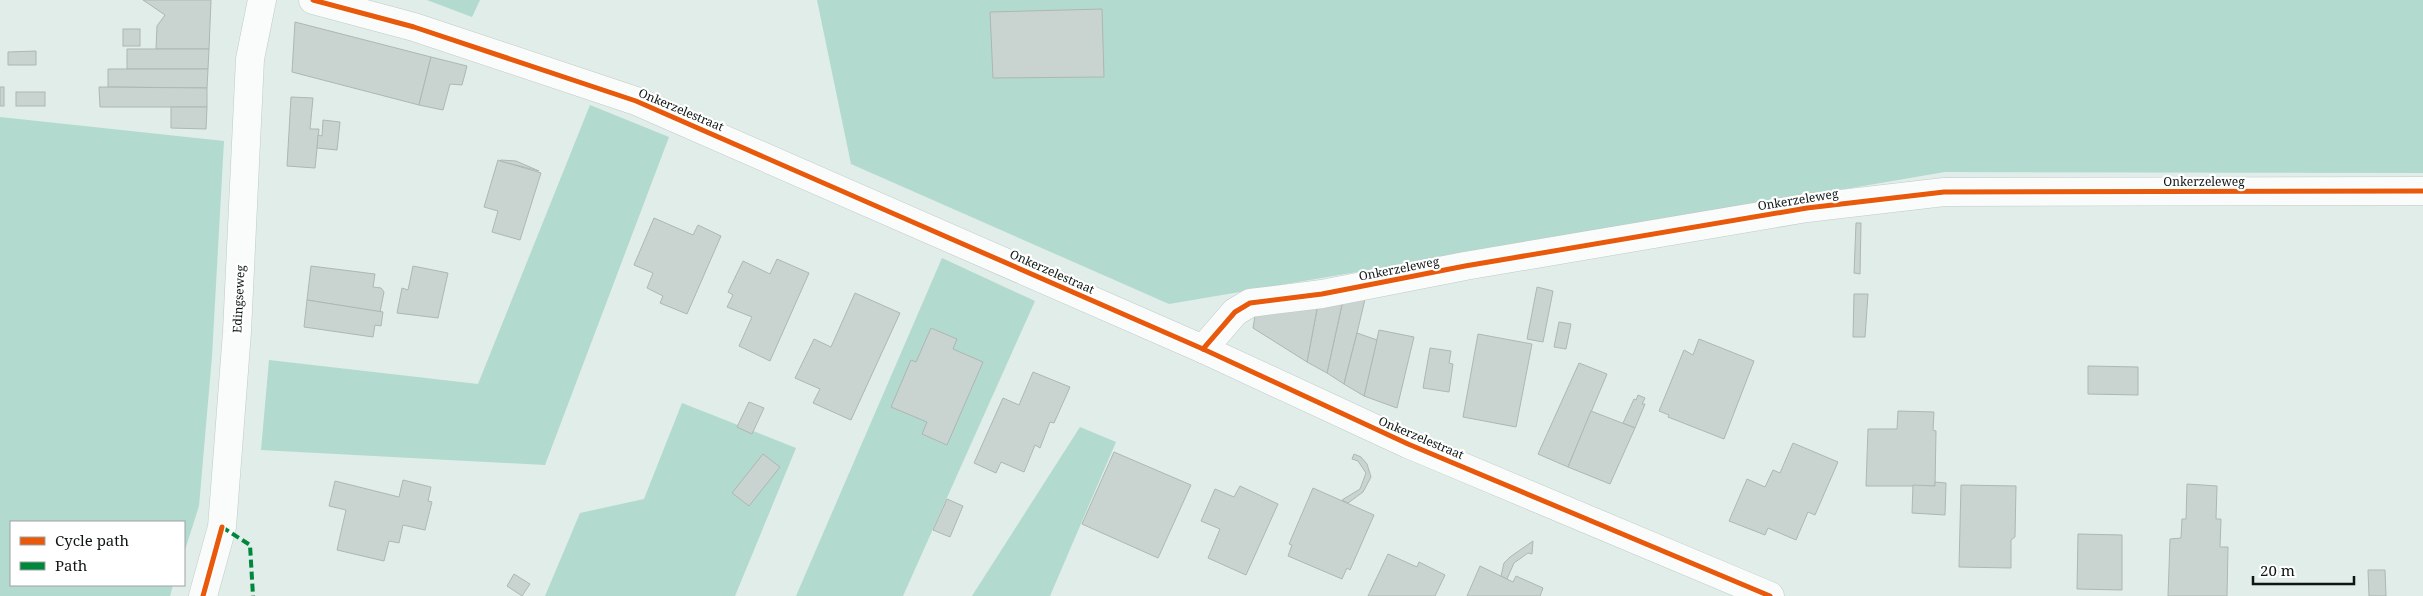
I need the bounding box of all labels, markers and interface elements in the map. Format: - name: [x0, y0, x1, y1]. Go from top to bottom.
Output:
- street label: Onkerzelestraat: [636, 84, 726, 135]
- street label: Onkerzeleweg: [2163, 173, 2245, 190]
- street label: Onkerzeleweg: [1756, 185, 1840, 214]
- street label: Onkerzelestraat: [1007, 245, 1097, 298]
- street label: Onkerzeleweg: [1357, 252, 1441, 285]
- street label: Edingseweg: [228, 264, 249, 333]
- street label: Onkerzelestraat: [1376, 412, 1466, 463]
- legend: [10, 521, 185, 586]
- text: Cycle path: [55, 530, 130, 550]
- scale bar: [2253, 554, 2354, 586]
- text: Path: [55, 555, 88, 575]
- text: 20 m: [2260, 560, 2295, 580]

